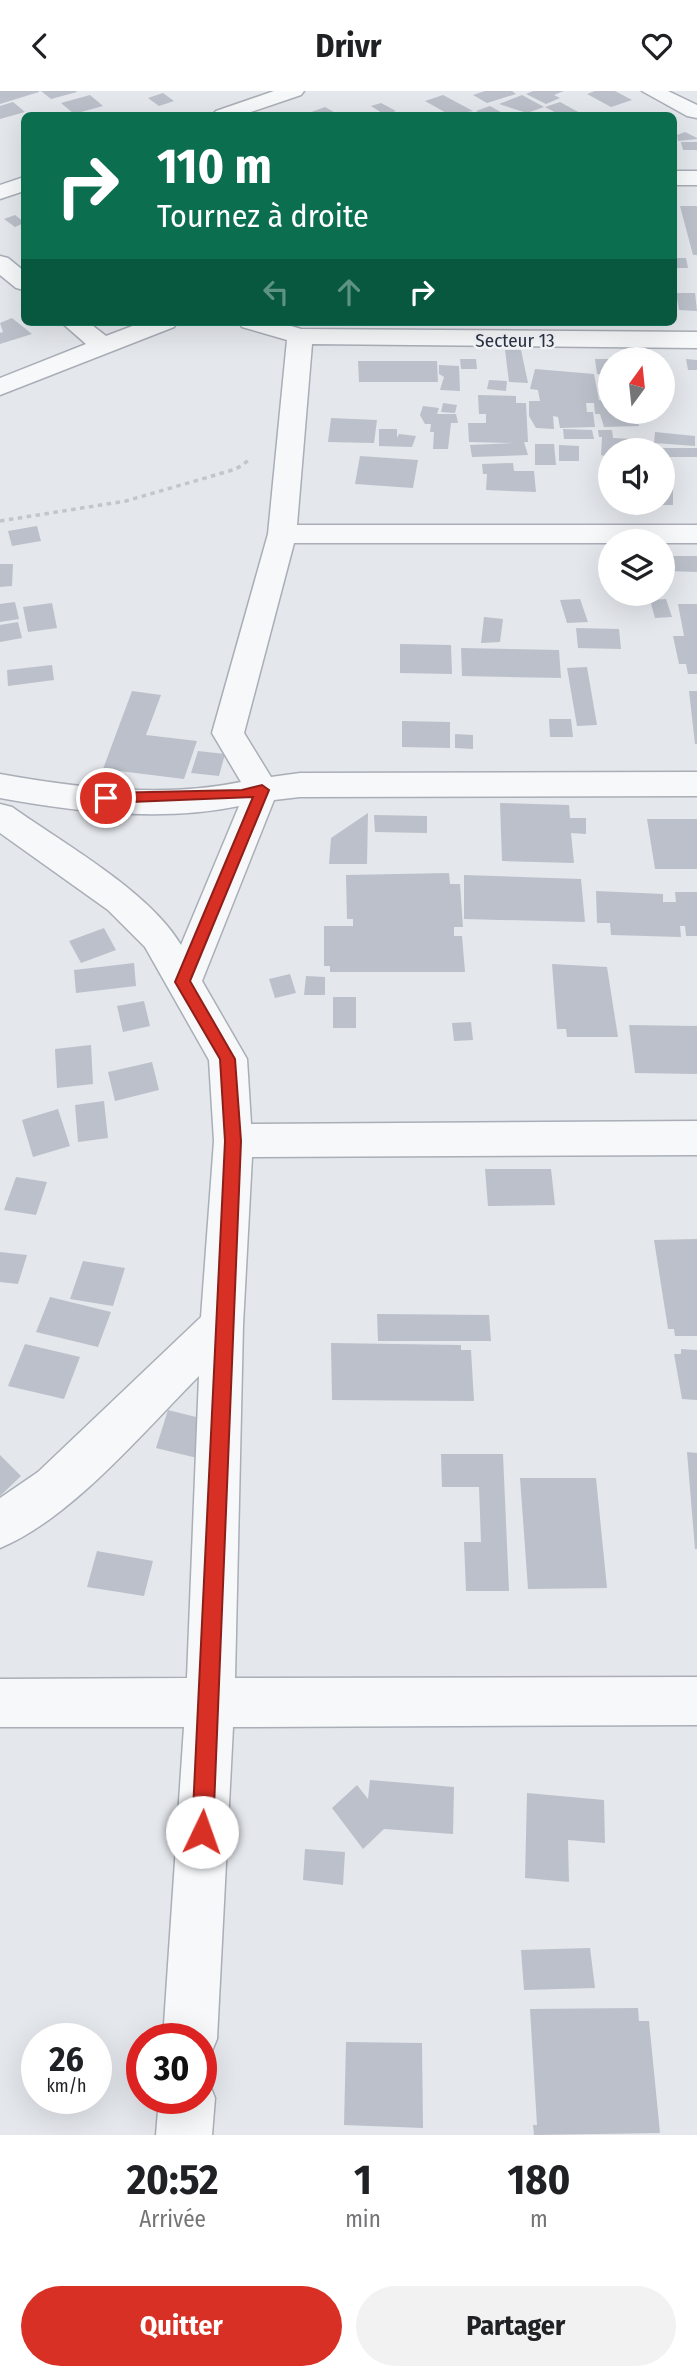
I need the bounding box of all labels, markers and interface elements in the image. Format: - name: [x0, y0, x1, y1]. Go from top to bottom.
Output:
- icon: back: [21, 27, 59, 65]
- text: Drivr: [316, 27, 381, 65]
- icon: heart: [638, 27, 676, 65]
- text: 110 m: [157, 137, 272, 196]
- icon: right: [42, 140, 133, 231]
- text: Tournez à droite: [157, 197, 369, 235]
- icon: left: [257, 273, 295, 311]
- icon: ahead: [330, 273, 368, 311]
- icon: right: [403, 273, 441, 311]
- street label: Secteur 13: [475, 329, 555, 352]
- north arrow: [598, 347, 676, 423]
- map controls: [598, 347, 675, 606]
- button: sound: [598, 438, 675, 515]
- button: layers: [598, 529, 675, 606]
- pin: [76, 768, 136, 828]
- icon: arrive: [87, 779, 125, 817]
- position arrow: [165, 1795, 239, 1869]
- speed limit sign: 30: [126, 2023, 217, 2114]
- text: 26: [49, 2038, 84, 2080]
- text: km/h: [46, 2075, 87, 2097]
- text: 20:52: [127, 2155, 219, 2205]
- text: 1: [354, 2155, 372, 2205]
- text: 180: [507, 2155, 570, 2205]
- text: Arrivée: [139, 2205, 206, 2233]
- text: min: [345, 2205, 381, 2233]
- text: m: [530, 2205, 548, 2233]
- button: Quitter: [21, 2286, 342, 2366]
- button: Partager: [356, 2286, 676, 2366]

